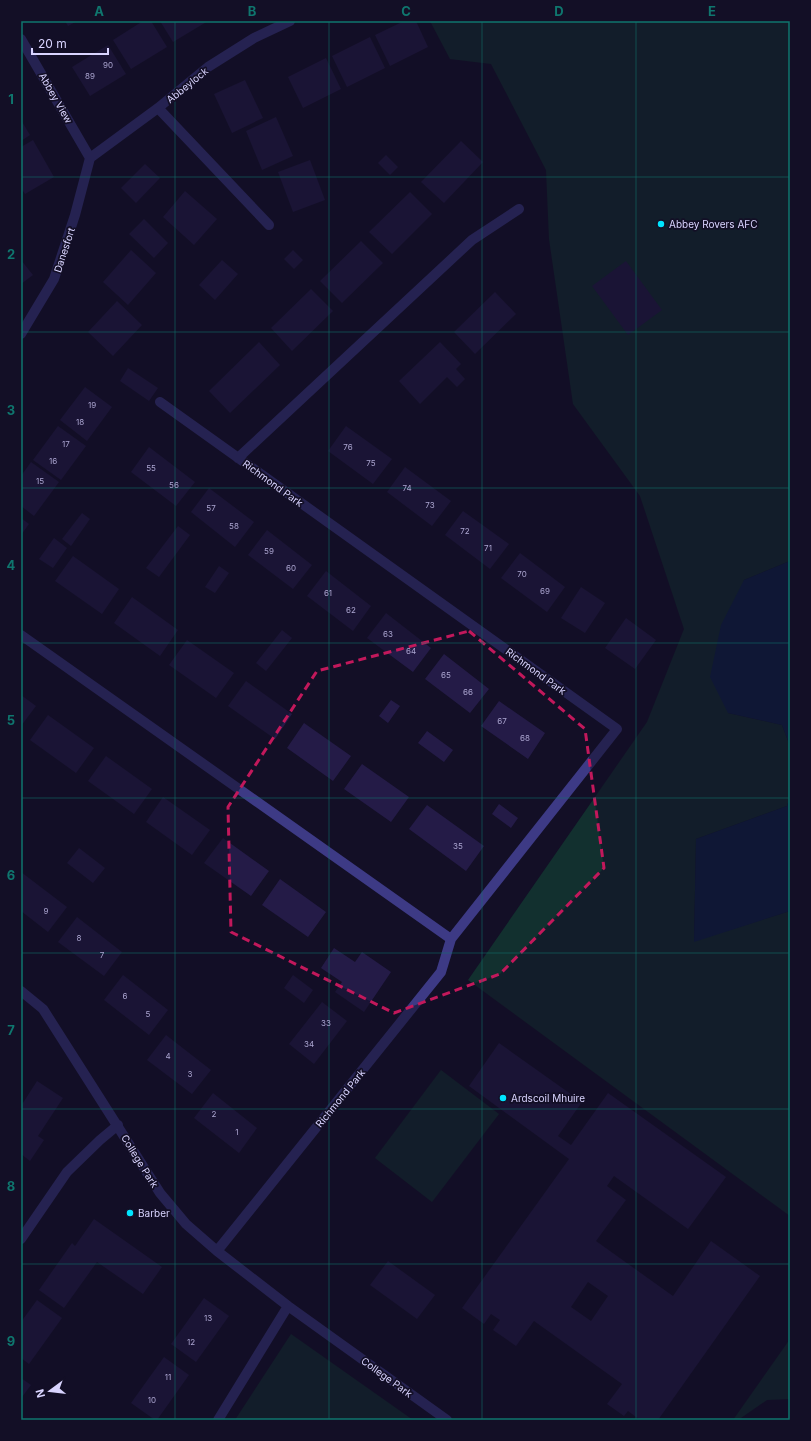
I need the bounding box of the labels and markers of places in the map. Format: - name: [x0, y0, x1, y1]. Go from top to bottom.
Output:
- place label: Abbey Rovers AFC: [669, 218, 758, 230]
- marker: Abbey Rovers AFC: [656, 219, 666, 229]
- place label: Ardscoil Mhuire: [511, 1092, 585, 1104]
- marker: Ardscoil Mhuire: [498, 1093, 508, 1103]
- place label: Barber: [138, 1207, 170, 1219]
- marker: Barber: [125, 1208, 135, 1218]

